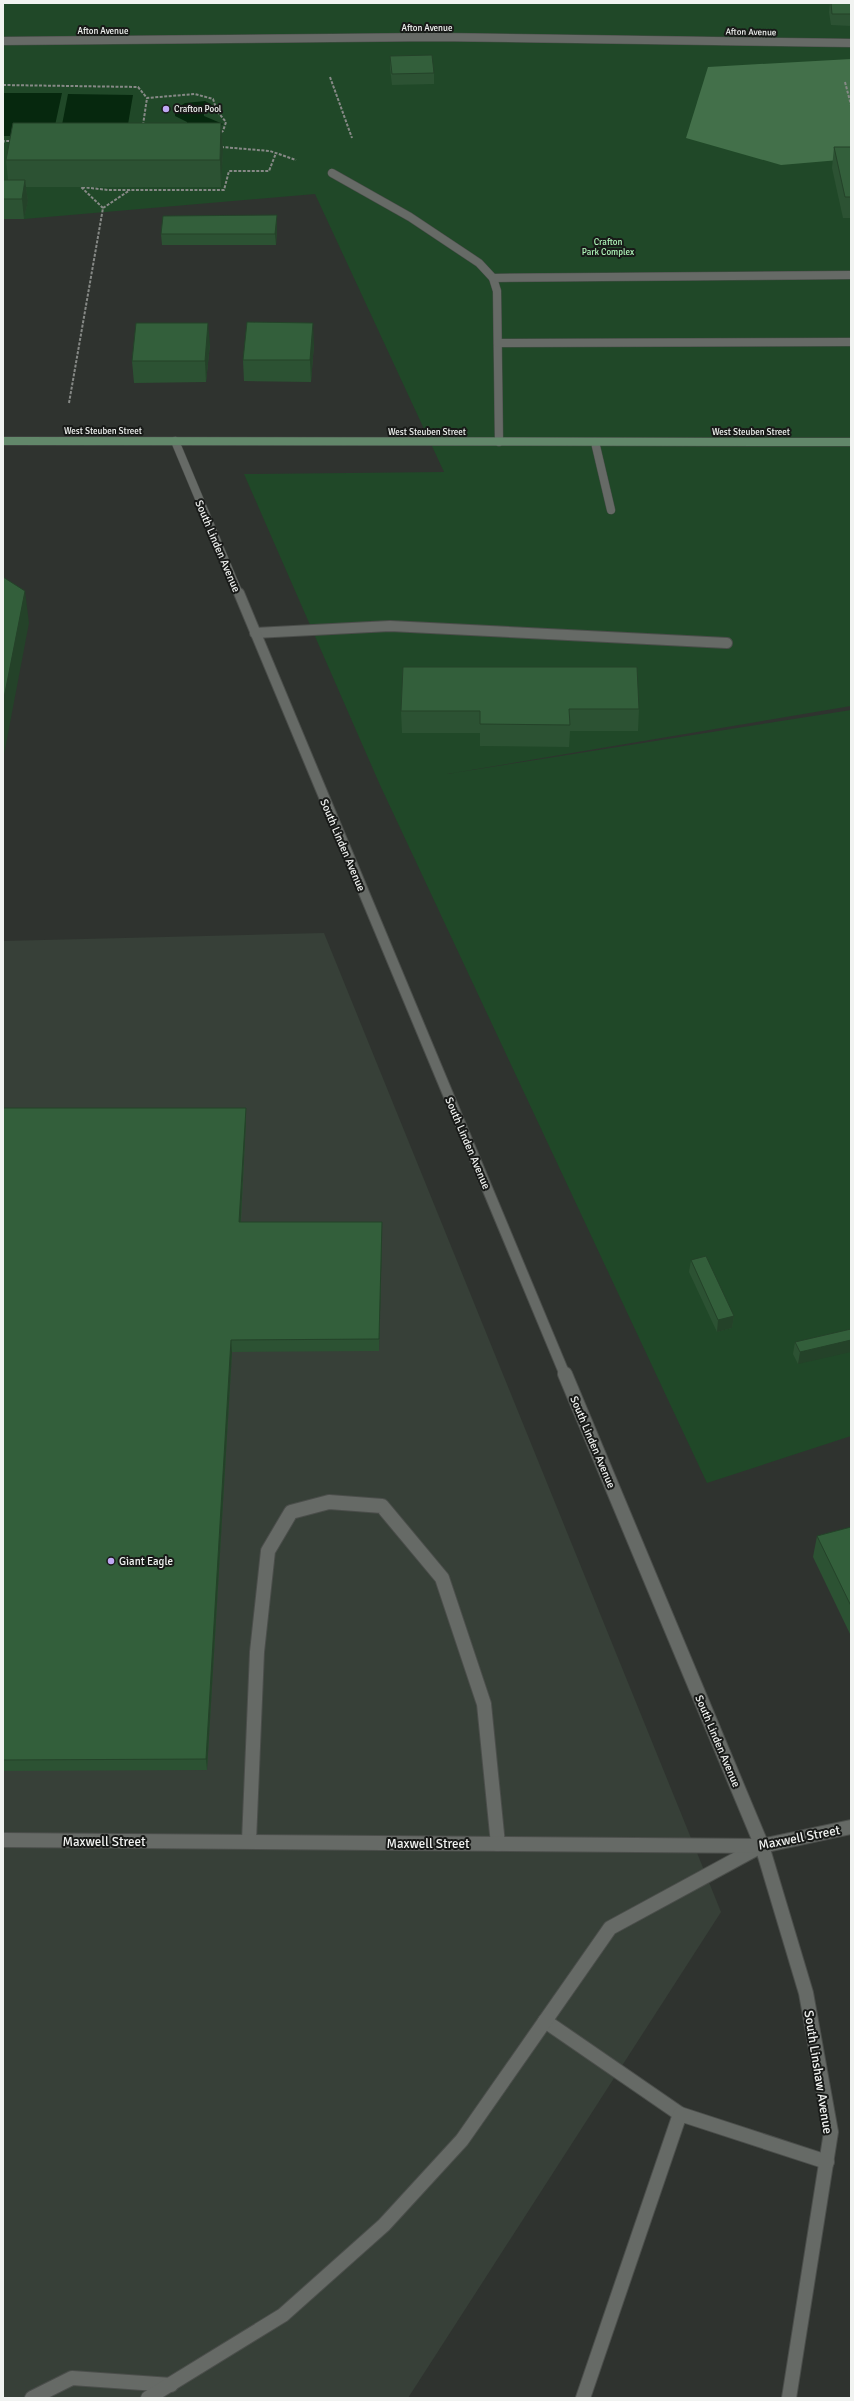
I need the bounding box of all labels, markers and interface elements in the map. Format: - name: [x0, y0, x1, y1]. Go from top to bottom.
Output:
- street label: Afton Avenue: [402, 23, 453, 34]
- street label: Afton Avenue: [78, 26, 129, 37]
- street label: Afton Avenue: [725, 27, 777, 38]
- marker: Crafton Pool: [161, 104, 171, 114]
- place label: Crafton Pool: [174, 104, 222, 115]
- park label: Crafton Park Complex: [582, 237, 635, 258]
- street label: West Steuben Street: [64, 426, 142, 437]
- street label: West Steuben Street: [388, 427, 466, 438]
- street label: West Steuben Street: [712, 427, 790, 438]
- street label: South Linden Avenue: [192, 498, 243, 594]
- street label: South Linden Avenue: [317, 797, 368, 893]
- street label: South Linden Avenue: [442, 1095, 493, 1191]
- street label: South Linden Avenue: [567, 1394, 618, 1490]
- place label: Giant Eagle: [119, 1555, 173, 1568]
- marker: Giant Eagle: [106, 1556, 116, 1566]
- street label: South Linden Avenue: [692, 1693, 743, 1789]
- street label: Maxwell Street: [757, 1822, 842, 1854]
- street label: Maxwell Street: [62, 1834, 146, 1850]
- street label: Maxwell Street: [386, 1836, 470, 1852]
- street label: South Linshaw Avenue: [800, 2009, 836, 2135]

